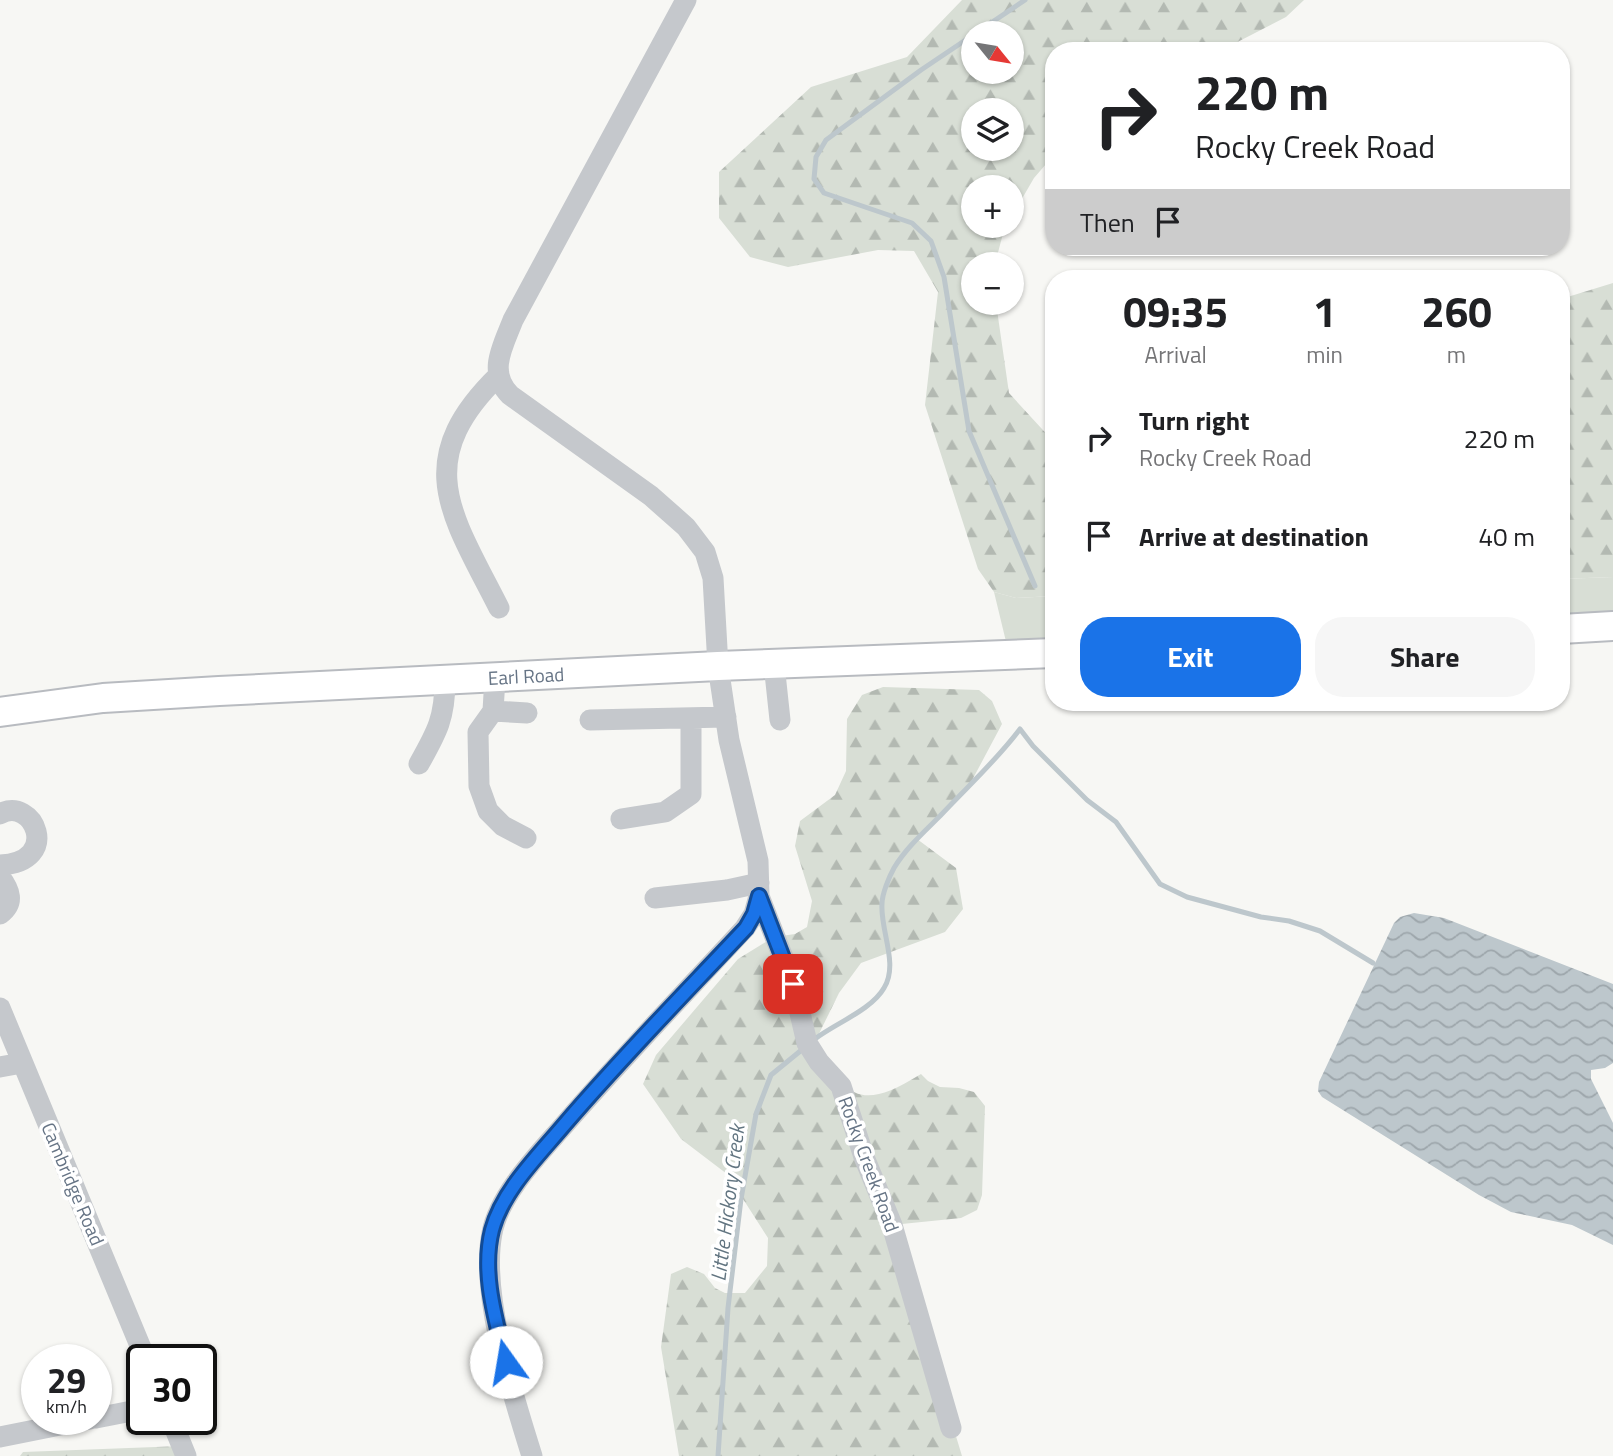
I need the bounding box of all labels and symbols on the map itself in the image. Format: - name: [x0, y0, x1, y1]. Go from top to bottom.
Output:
- north arrow: [961, 21, 1024, 84]
- street label: Earl Road: [487, 659, 565, 692]
- pin: [763, 954, 823, 1014]
- street label: Rocky Creek Road: [831, 1092, 907, 1236]
- street label: Cambridge Road: [34, 1118, 112, 1250]
- water label: Little Hickory Creek: [702, 1120, 753, 1283]
- position arrow: [469, 1325, 543, 1399]
- speed limit sign: 30: [126, 1344, 217, 1435]

